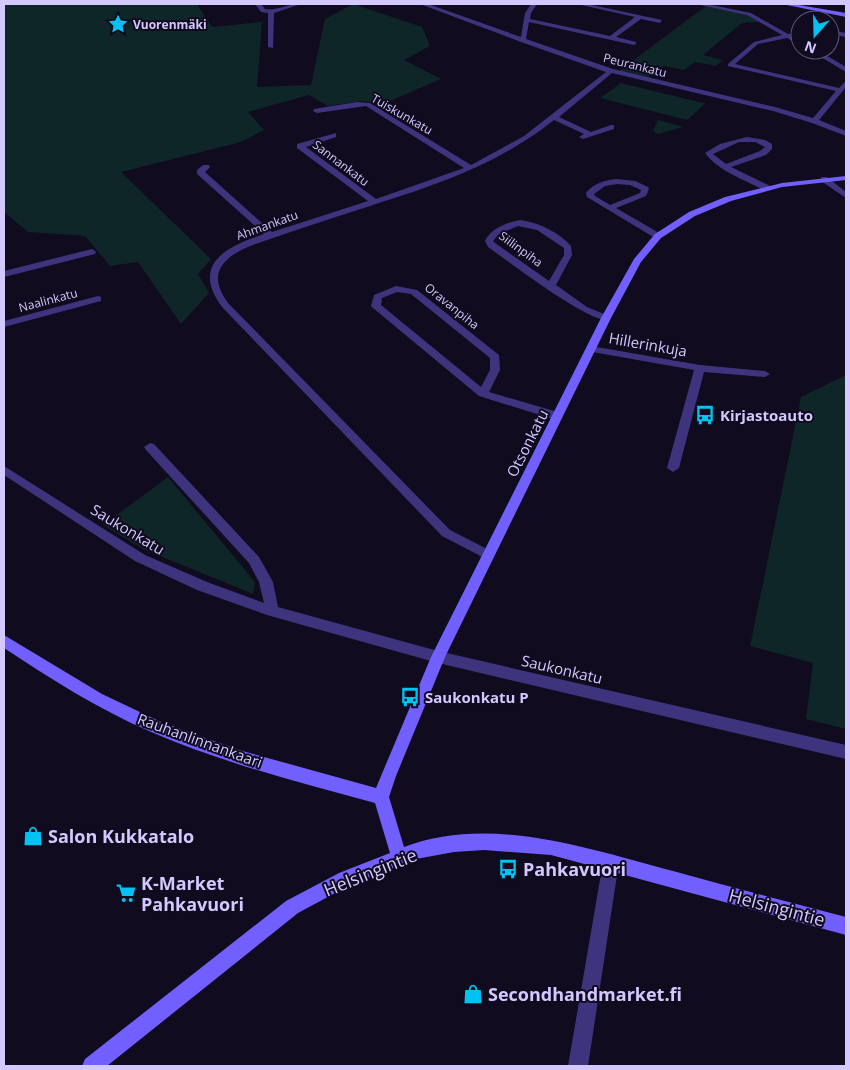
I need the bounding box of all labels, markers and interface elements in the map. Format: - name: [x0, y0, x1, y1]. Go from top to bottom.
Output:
- north arrow: [790, 10, 840, 60]
- place icon: Vuorenmäki: [107, 13, 129, 35]
- place label: Vuorenmäki: [133, 16, 207, 33]
- text: N: [802, 37, 819, 59]
- street label: Peurankatu: [601, 49, 669, 81]
- street label: Tuiskunkatu: [368, 90, 436, 138]
- street label: Sannankatu: [309, 136, 373, 190]
- street label: Ahmankatu: [234, 206, 300, 244]
- street label: Siilinpiha: [496, 227, 546, 271]
- street label: Oravanpiha: [421, 279, 483, 333]
- street label: Naalinkatu: [17, 284, 79, 316]
- street label: Hillerinkuja: [607, 327, 689, 361]
- bus stop icon: Kirjastoauto: [694, 404, 716, 426]
- place label: Kirjastoauto: [720, 405, 813, 425]
- street label: Otsonkatu: [501, 406, 553, 480]
- street label: Saukonkatu: [87, 499, 169, 559]
- street label: Saukonkatu: [519, 650, 605, 688]
- bus stop icon: Saukonkatu P: [399, 686, 421, 708]
- place label: Saukonkatu P: [425, 687, 529, 707]
- street label: Rauhanlinnankaari: [135, 708, 265, 772]
- place label: Salon Kukkatalo: [48, 824, 194, 848]
- shop icon: Salon Kukkatalo: [22, 825, 44, 847]
- street label: Helsingintie: [320, 842, 420, 902]
- place label: Pahkavuori: [523, 857, 626, 881]
- bus stop icon: Pahkavuori: [497, 858, 519, 880]
- place label: K-Market Pahkavuori: [141, 871, 244, 916]
- supermarket icon: K-Market Pahkavuori: [115, 882, 137, 904]
- street label: Helsingintie: [726, 883, 828, 931]
- place label: Secondhandmarket.fi: [488, 982, 682, 1006]
- shop icon: Secondhandmarket.fi: [462, 983, 484, 1005]

